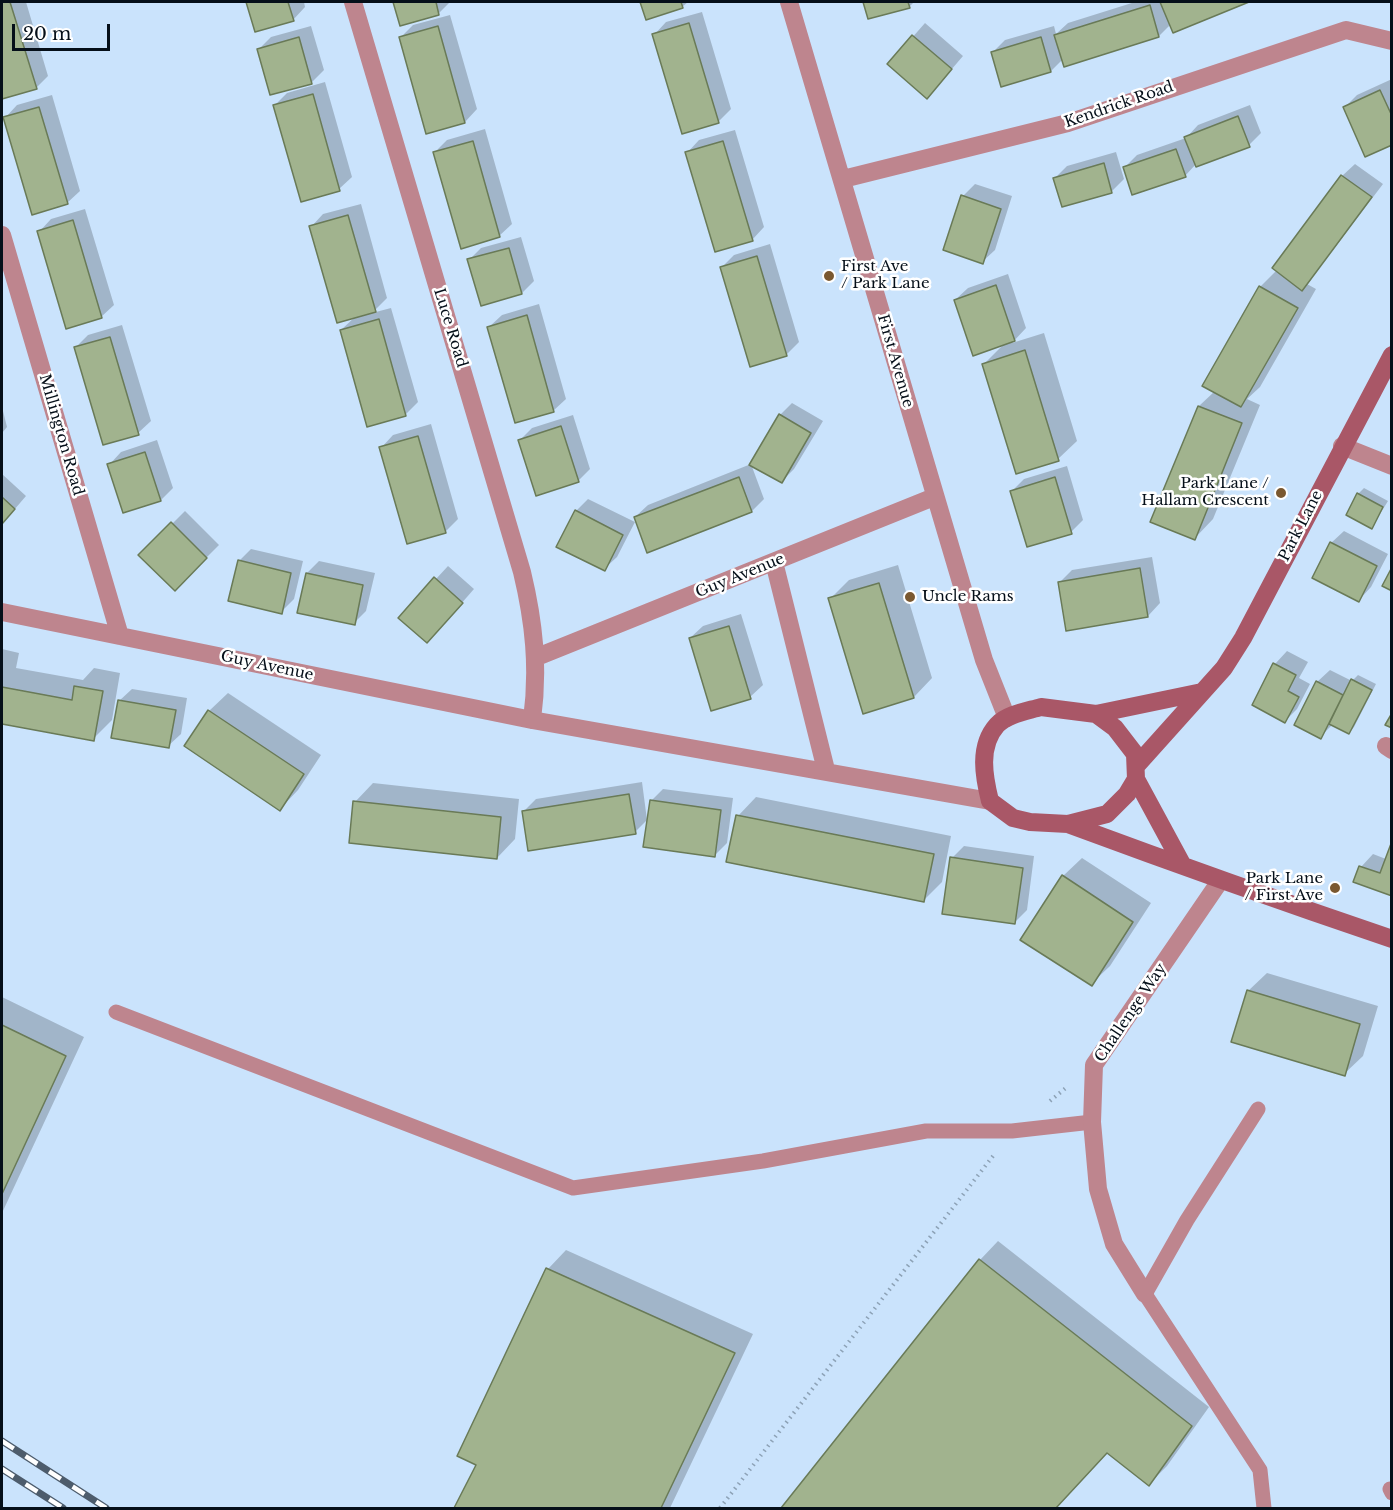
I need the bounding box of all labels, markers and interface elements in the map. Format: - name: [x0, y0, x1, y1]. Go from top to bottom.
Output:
- scale bar: [15, 12, 112, 50]
- text: 20 m: [23, 23, 71, 45]
- street label: Kendrick Road: [1062, 78, 1176, 132]
- place label: First Ave / Park Lane: [841, 258, 929, 293]
- marker: First Ave / Park Lane: [822, 269, 836, 283]
- street label: Luce Road: [429, 286, 471, 370]
- street label: First Avenue: [873, 312, 917, 410]
- street label: Millington Road: [35, 372, 87, 498]
- place label: Park Lane / Hallam Crescent: [1141, 475, 1269, 510]
- marker: Park Lane / Hallam Crescent: [1274, 486, 1288, 500]
- street label: Park Lane: [1275, 487, 1327, 565]
- street label: Guy Avenue: [693, 550, 787, 602]
- place label: Uncle Rams: [922, 588, 1014, 606]
- marker: Uncle Rams: [903, 590, 917, 604]
- street label: Guy Avenue: [219, 647, 315, 685]
- place label: Park Lane / First Ave: [1245, 870, 1323, 905]
- marker: Park Lane / First Ave: [1328, 881, 1342, 895]
- street label: Challenge Way: [1091, 960, 1171, 1066]

